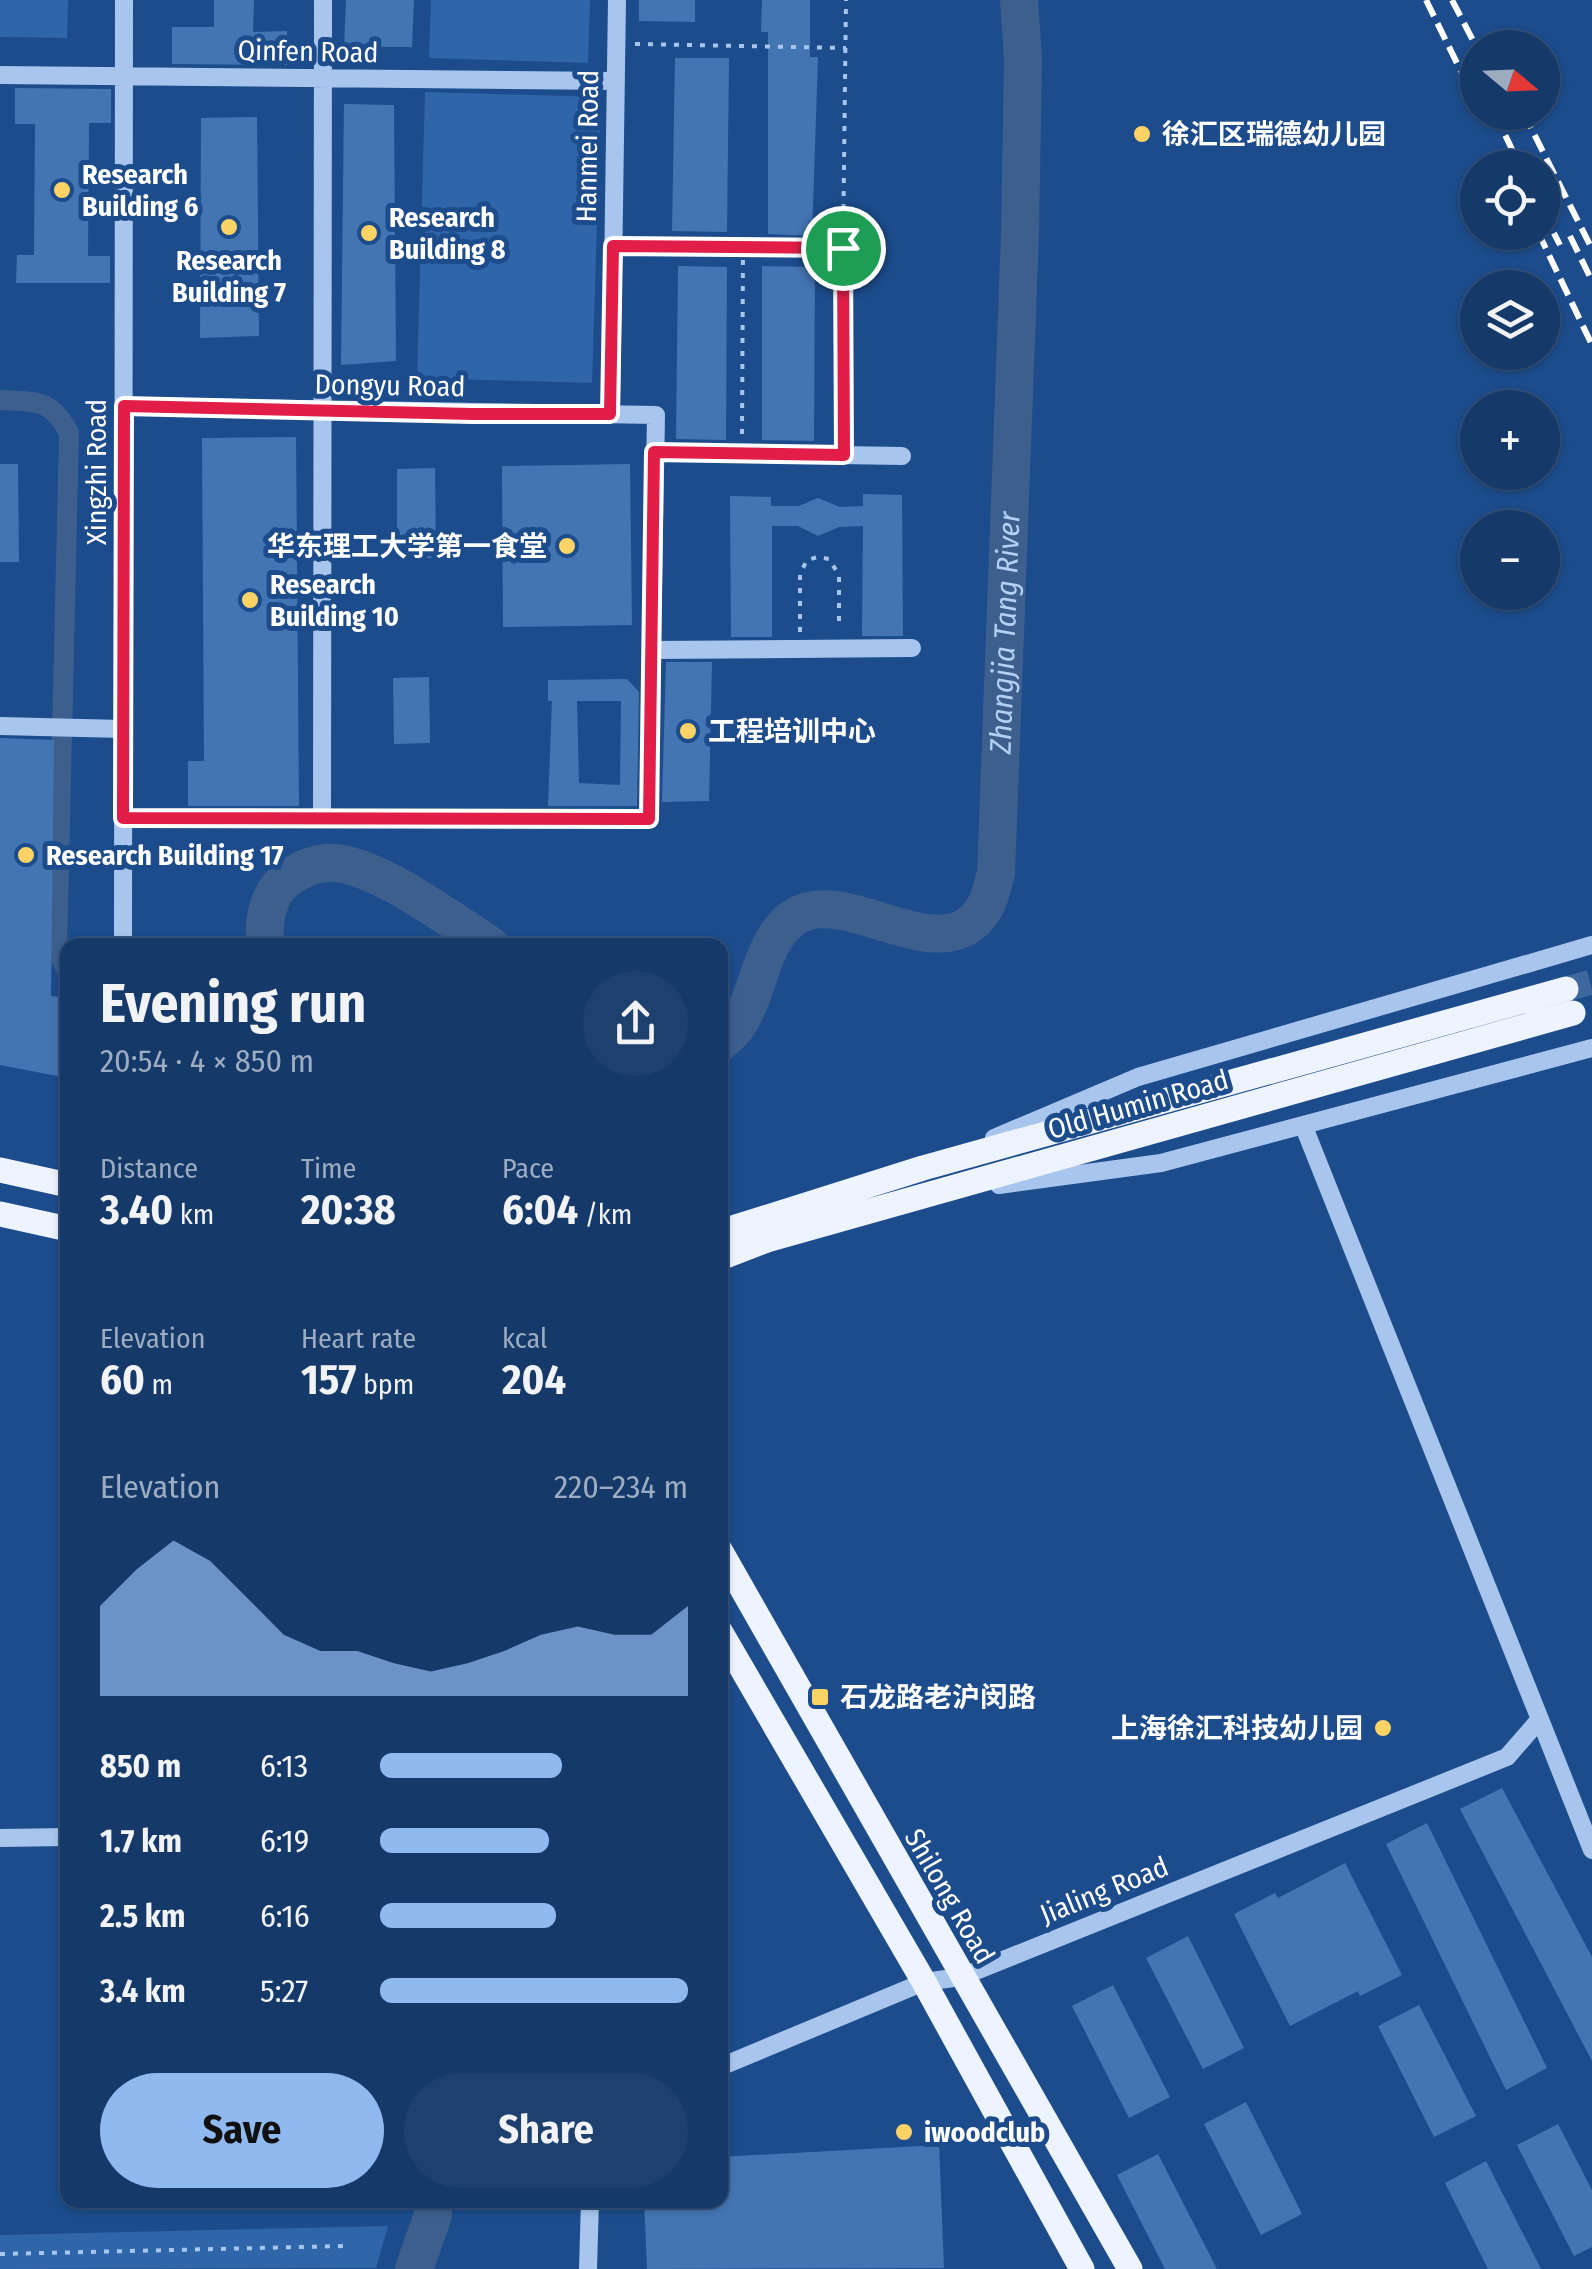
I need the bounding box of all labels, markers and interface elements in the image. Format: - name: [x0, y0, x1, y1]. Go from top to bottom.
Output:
- north arrow: [1460, 30, 1560, 130]
- map controls: [1460, 30, 1560, 610]
- street label: Qinfen Road: [237, 34, 379, 69]
- street label: Hanmei Road: [570, 69, 605, 223]
- place label: 徐汇区瑞德幼儿园: [1162, 118, 1386, 151]
- marker: 徐汇区瑞德幼儿园: [1131, 123, 1153, 145]
- button: locate: [1460, 150, 1560, 250]
- place label: Research Building 6: [82, 158, 199, 223]
- marker: Research Building 6: [51, 179, 73, 201]
- place label: Research Building 8: [389, 201, 506, 266]
- pin: [801, 206, 886, 291]
- marker: Research Building 7: [218, 216, 240, 238]
- icon: arrive: [816, 221, 871, 276]
- marker: Research Building 8: [358, 222, 380, 244]
- place label: Research Building 7: [172, 244, 286, 309]
- button: layers: [1460, 270, 1560, 370]
- street label: Dongyu Road: [314, 368, 466, 403]
- button: +: [1460, 390, 1560, 490]
- street label: Xingzhi Road: [80, 399, 113, 545]
- water label: Zhangjia Tang River: [982, 509, 1028, 755]
- button: −: [1460, 510, 1560, 610]
- place label: 华东理工大学第一食堂: [267, 530, 547, 563]
- marker: 华东理工大学第一食堂: [556, 535, 578, 557]
- place label: Research Building 10: [270, 568, 399, 633]
- marker: Research Building 10: [239, 589, 261, 611]
- place label: 工程培训中心: [708, 715, 876, 748]
- marker: 工程培训中心: [677, 720, 699, 742]
- place label: Research Building 17: [46, 839, 284, 872]
- marker: Research Building 17: [15, 844, 37, 866]
- text: Evening run: [100, 971, 366, 1037]
- button: share: [583, 971, 688, 1076]
- text: 20:54 · 4 × 850 m: [100, 1042, 314, 1080]
- street label: Old Humin Road: [1044, 1063, 1232, 1146]
- text: Distance: [100, 1152, 198, 1185]
- text: Time: [301, 1152, 356, 1185]
- text: Pace: [502, 1152, 554, 1185]
- text: 3.40: [100, 1185, 173, 1235]
- text: 20:38: [301, 1185, 396, 1235]
- text: 6:04: [502, 1185, 578, 1235]
- text: km: [173, 1198, 214, 1231]
- text: /km: [578, 1198, 632, 1231]
- text: Elevation: [100, 1322, 205, 1355]
- text: Heart rate: [301, 1322, 416, 1355]
- text: kcal: [502, 1322, 547, 1355]
- text: 60: [100, 1355, 145, 1405]
- text: 157: [301, 1355, 356, 1405]
- text: 204: [502, 1355, 566, 1405]
- text: m: [145, 1368, 173, 1401]
- text: bpm: [356, 1368, 414, 1401]
- text: Elevation: [100, 1468, 220, 1506]
- text: 220–234 m: [554, 1468, 688, 1506]
- place label: 石龙路老沪闵路: [840, 1681, 1036, 1714]
- marker: 石龙路老沪闵路: [809, 1686, 831, 1708]
- place label: 上海徐汇科技幼儿园: [1111, 1712, 1363, 1745]
- marker: 上海徐汇科技幼儿园: [1372, 1717, 1394, 1739]
- text: 850 m: [100, 1747, 181, 1785]
- text: 6:13: [260, 1747, 308, 1785]
- text: 1.7 km: [100, 1822, 182, 1860]
- text: 6:19: [260, 1822, 309, 1860]
- street label: Shilong Road: [898, 1823, 1001, 1970]
- street label: Jialing Road: [1035, 1850, 1173, 1931]
- text: 2.5 km: [100, 1897, 186, 1935]
- text: 6:16: [260, 1897, 310, 1935]
- text: 3.4 km: [100, 1972, 186, 2010]
- text: 5:27: [260, 1972, 308, 2010]
- button: Save: [100, 2073, 384, 2188]
- button: Share: [404, 2073, 688, 2188]
- place label: iwoodclub: [924, 2116, 1045, 2149]
- marker: iwoodclub: [893, 2121, 915, 2143]

